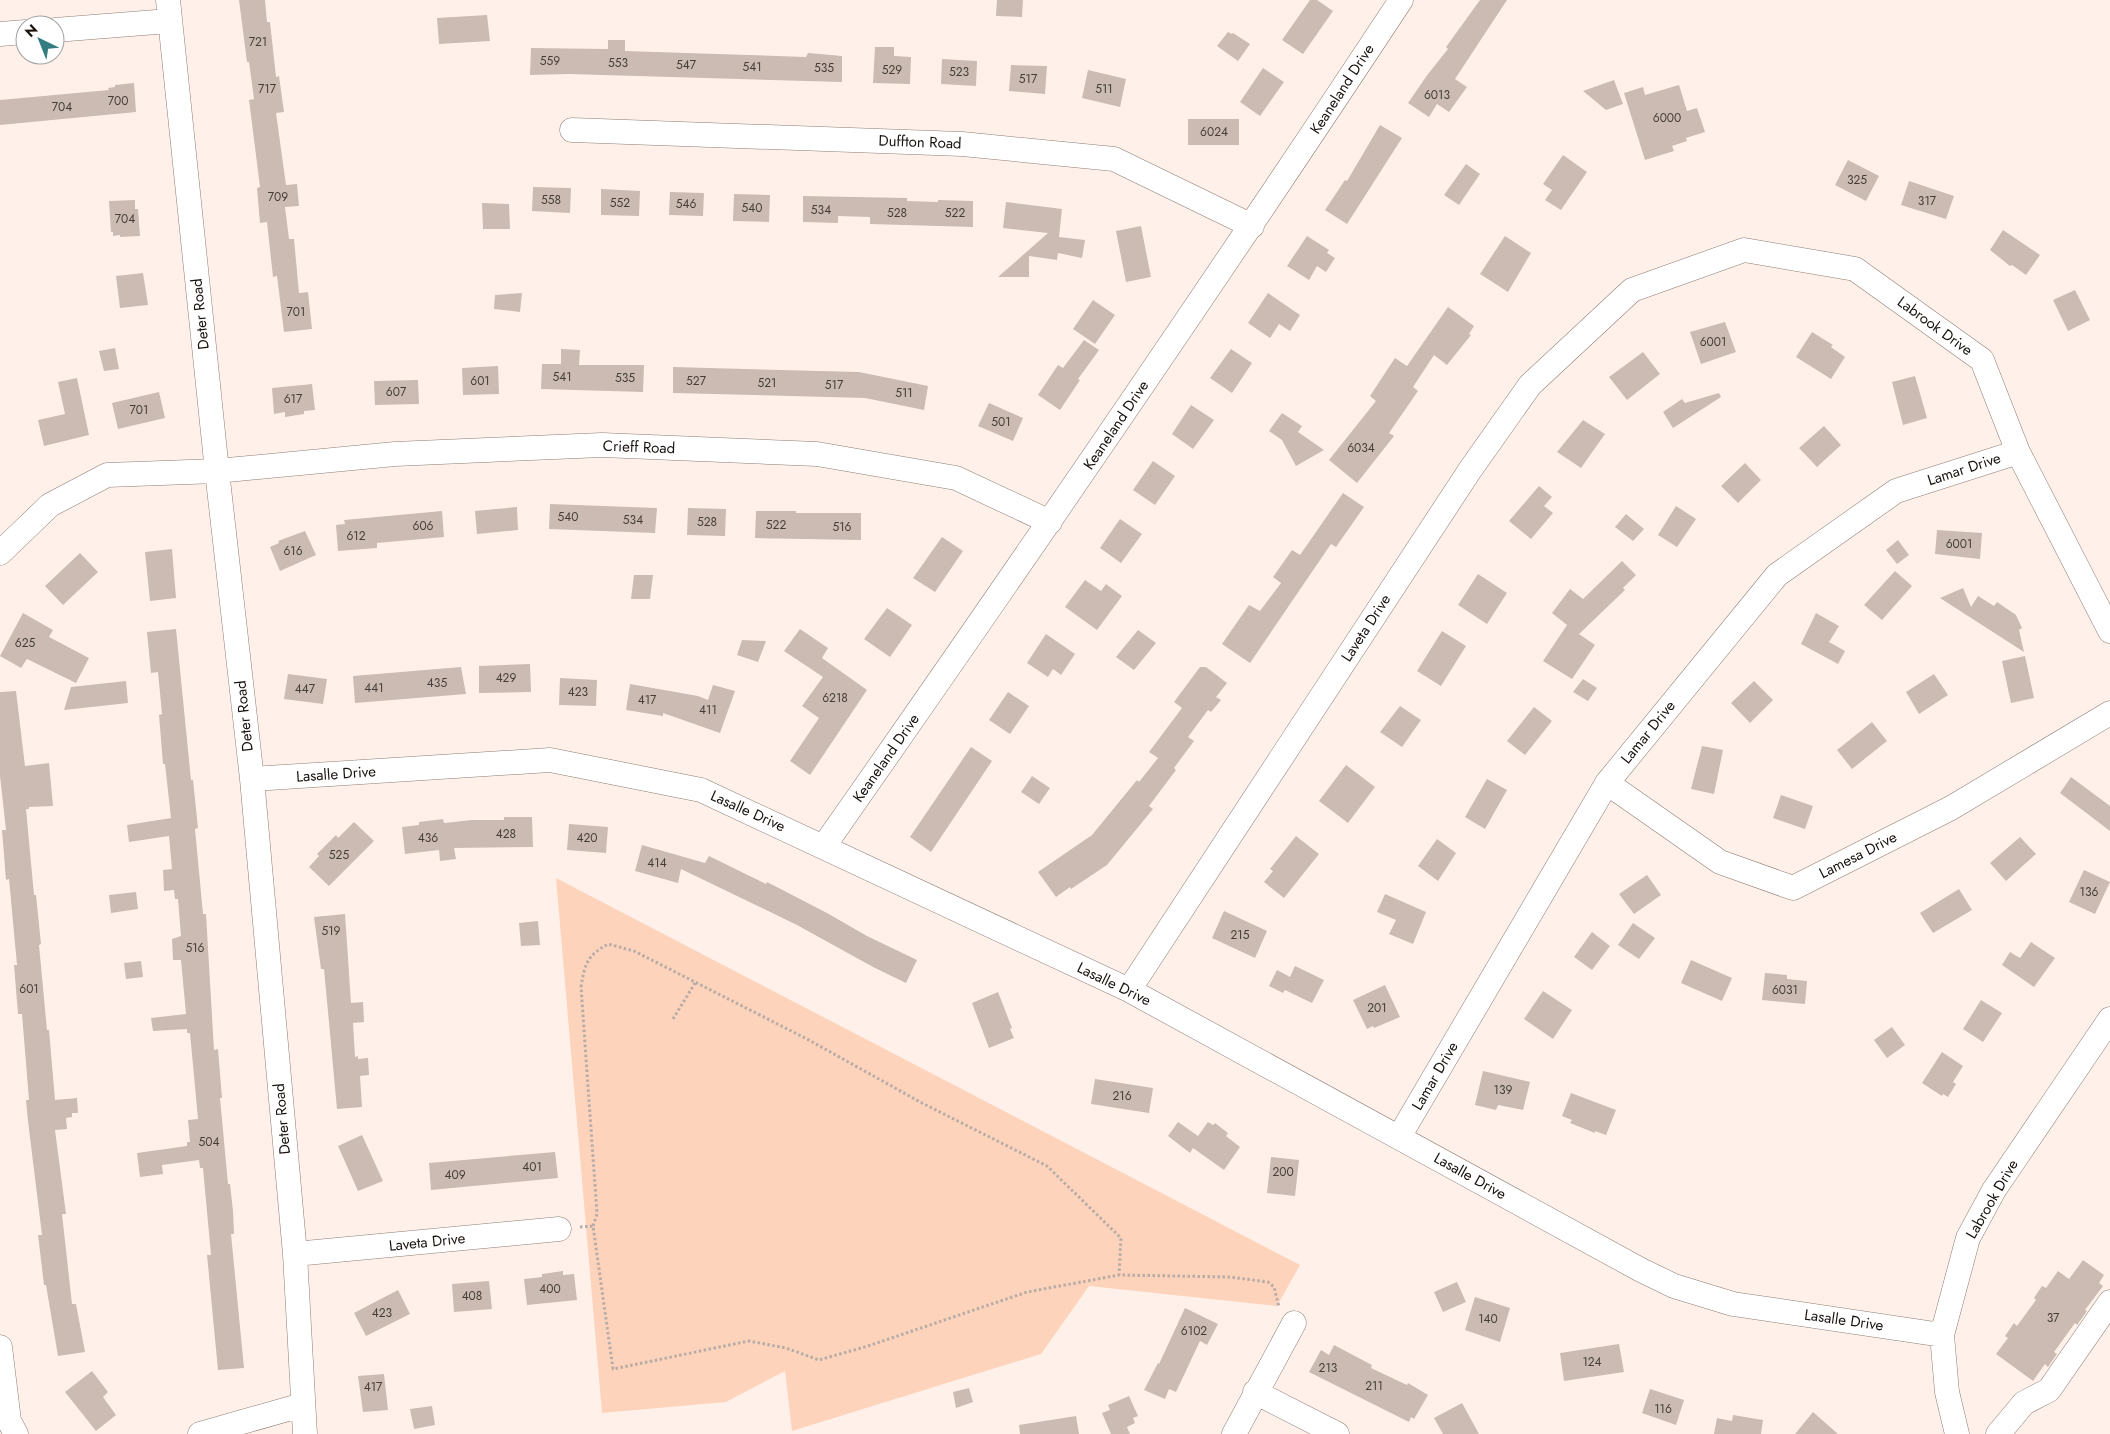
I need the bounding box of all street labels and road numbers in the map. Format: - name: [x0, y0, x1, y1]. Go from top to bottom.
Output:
- street label: Keaneland Drive: [1305, 39, 1380, 138]
- street label: Duffton Road: [878, 130, 962, 154]
- street label: Deter Road: [185, 277, 215, 351]
- street label: Labrook Drive: [1893, 291, 1977, 361]
- street label: Keaneland Drive: [1078, 376, 1154, 474]
- street label: Crieff Road: [602, 435, 676, 459]
- street label: Lamar Drive: [1925, 447, 2004, 491]
- street label: Laveta Drive: [1336, 590, 1396, 666]
- street label: Deter Road: [229, 679, 259, 753]
- street label: Lamar Drive: [1616, 695, 1681, 768]
- street label: Keaneland Drive: [847, 709, 925, 807]
- street label: Lasalle Drive: [295, 760, 377, 788]
- street label: Lasalle Drive: [707, 785, 789, 837]
- street label: Lamesa Drive: [1815, 826, 1901, 884]
- street label: Lasalle Drive: [1073, 957, 1155, 1011]
- street label: Lamar Drive: [1407, 1037, 1464, 1114]
- street label: Deter Road: [268, 1083, 296, 1155]
- street label: Lasalle Drive: [1430, 1147, 1510, 1205]
- street label: Labrook Drive: [1960, 1155, 2024, 1243]
- street label: Laveta Drive: [388, 1227, 467, 1257]
- street label: Lasalle Drive: [1803, 1304, 1885, 1336]

